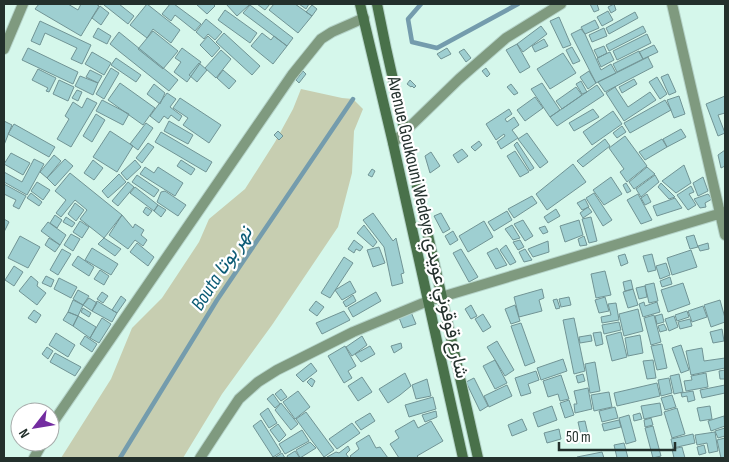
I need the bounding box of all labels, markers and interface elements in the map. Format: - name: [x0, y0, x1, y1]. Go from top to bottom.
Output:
- street label: Avenue Goukouni Wedeye شارع قوقوني عويدي: [378, 73, 474, 381]
- water label: Bouta نهر بوتا: [186, 221, 259, 315]
- north arrow: [10, 402, 60, 452]
- scale bar: [559, 420, 675, 452]
- text: N: [15, 426, 33, 441]
- text: 50 m: [566, 428, 591, 447]

